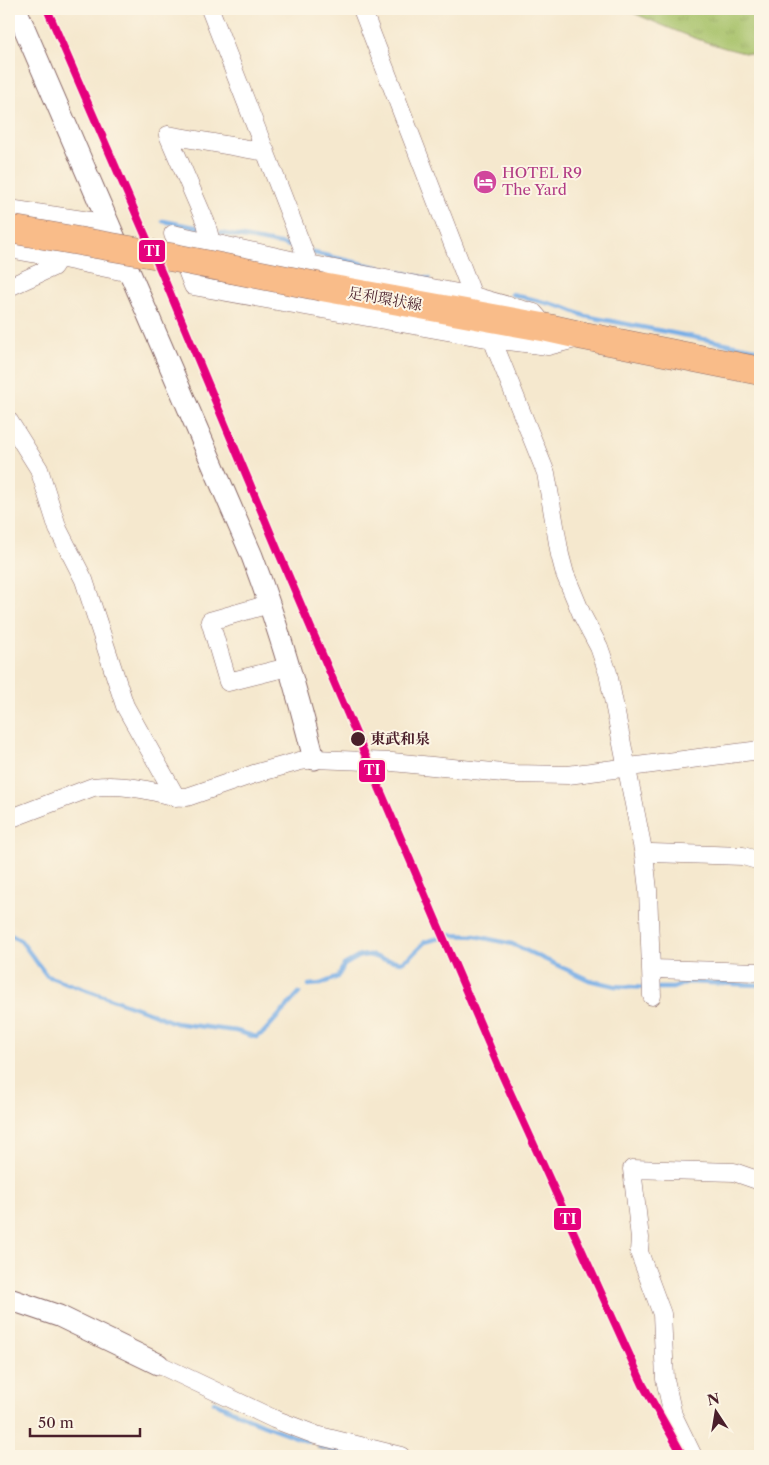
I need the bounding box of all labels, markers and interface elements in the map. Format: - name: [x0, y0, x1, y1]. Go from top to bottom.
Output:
- place label: HOTEL R9 The Yard: [502, 163, 582, 199]
- hotel icon: HOTEL R9 The Yard: [472, 169, 498, 195]
- line badge: TI: [138, 239, 166, 263]
- text: TI: [144, 242, 160, 260]
- street label: 足利環状線: [346, 283, 424, 314]
- place label: 東武和泉: [370, 729, 430, 748]
- marker: 東武和泉: [349, 730, 367, 748]
- line badge: TI: [358, 759, 386, 783]
- text: TI: [364, 761, 380, 779]
- line badge: TI: [553, 1207, 582, 1231]
- text: TI: [560, 1210, 576, 1228]
- north arrow: [692, 1388, 742, 1438]
- text: N: [705, 1389, 721, 1409]
- scale bar: [30, 1405, 140, 1437]
- text: 50 m: [38, 1413, 74, 1432]

